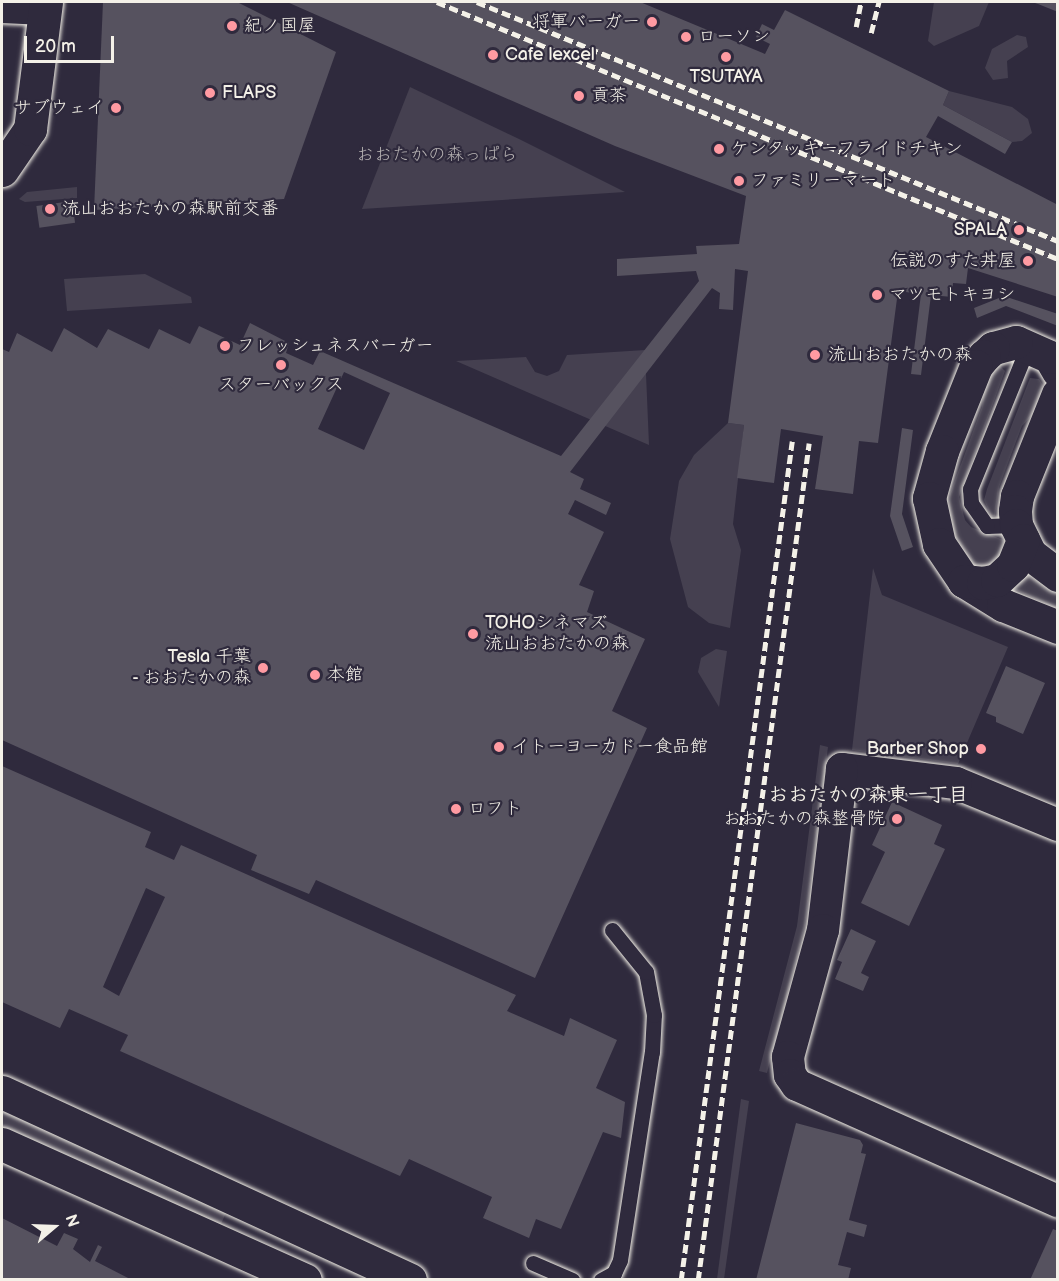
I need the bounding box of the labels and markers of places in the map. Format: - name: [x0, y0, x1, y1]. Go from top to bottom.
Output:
- place label: 将軍バーガー: [532, 11, 640, 33]
- place label: 紀ノ国屋: [244, 15, 316, 37]
- marker: 将軍バーガー: [645, 15, 659, 29]
- marker: 紀ノ国屋: [225, 19, 239, 33]
- place label: ローソン: [698, 26, 770, 48]
- marker: ローソン: [679, 30, 693, 44]
- place label: Cafe lexcel: [505, 44, 595, 66]
- marker: Cafe lexcel: [486, 48, 500, 62]
- marker: TSUTAYA: [719, 50, 733, 64]
- place label: TSUTAYA: [689, 66, 763, 88]
- place label: FLAPS: [222, 82, 276, 104]
- place label: 貢茶: [591, 85, 627, 107]
- marker: FLAPS: [203, 86, 217, 100]
- marker: 貢茶: [572, 89, 586, 103]
- place label: サブウェイ: [14, 97, 104, 119]
- marker: サブウェイ: [109, 101, 123, 115]
- place label: ケンタッキーフライドチキン: [731, 138, 965, 160]
- marker: ケンタッキーフライドチキン: [712, 142, 726, 156]
- place label: ファミリーマート: [751, 170, 895, 192]
- marker: ファミリーマート: [732, 174, 746, 188]
- place label: 流山おおたかの森駅前交番: [62, 198, 278, 220]
- marker: 流山おおたかの森駅前交番: [43, 202, 57, 216]
- place label: SPALA: [954, 219, 1007, 241]
- marker: SPALA: [1012, 223, 1026, 237]
- place label: 伝説のすた丼屋: [890, 250, 1016, 272]
- marker: 伝説のすた丼屋: [1021, 254, 1035, 268]
- place label: マツモトキヨシ: [889, 284, 1015, 306]
- marker: マツモトキヨシ: [870, 288, 884, 302]
- place label: フレッシュネスバーガー: [237, 335, 435, 357]
- marker: フレッシュネスバーガー: [218, 339, 232, 353]
- place label: 流山おおたかの森: [828, 344, 972, 366]
- marker: 流山おおたかの森: [806, 346, 824, 364]
- marker: スターバックス: [274, 358, 288, 372]
- place label: スターバックス: [218, 374, 344, 396]
- place label: TOHOシネマズ 流山おおたかの森: [485, 613, 629, 656]
- marker: TOHOシネマズ 流山おおたかの森: [466, 627, 480, 641]
- place label: Tesla 千葉 - おおたかの森: [132, 647, 251, 690]
- marker: Tesla 千葉 - おおたかの森: [256, 661, 270, 675]
- place label: 本館: [327, 664, 363, 686]
- marker: 本館: [308, 668, 322, 682]
- place label: イトーヨーカドー食品館: [511, 736, 708, 758]
- place label: Barber Shop: [866, 738, 969, 760]
- marker: イトーヨーカドー食品館: [492, 740, 506, 754]
- marker: Barber Shop: [974, 742, 988, 756]
- place label: ロフト: [468, 798, 522, 820]
- marker: ロフト: [449, 802, 463, 816]
- place label: おおたかの森整骨院: [723, 808, 885, 830]
- marker: おおたかの森整骨院: [890, 812, 904, 826]

